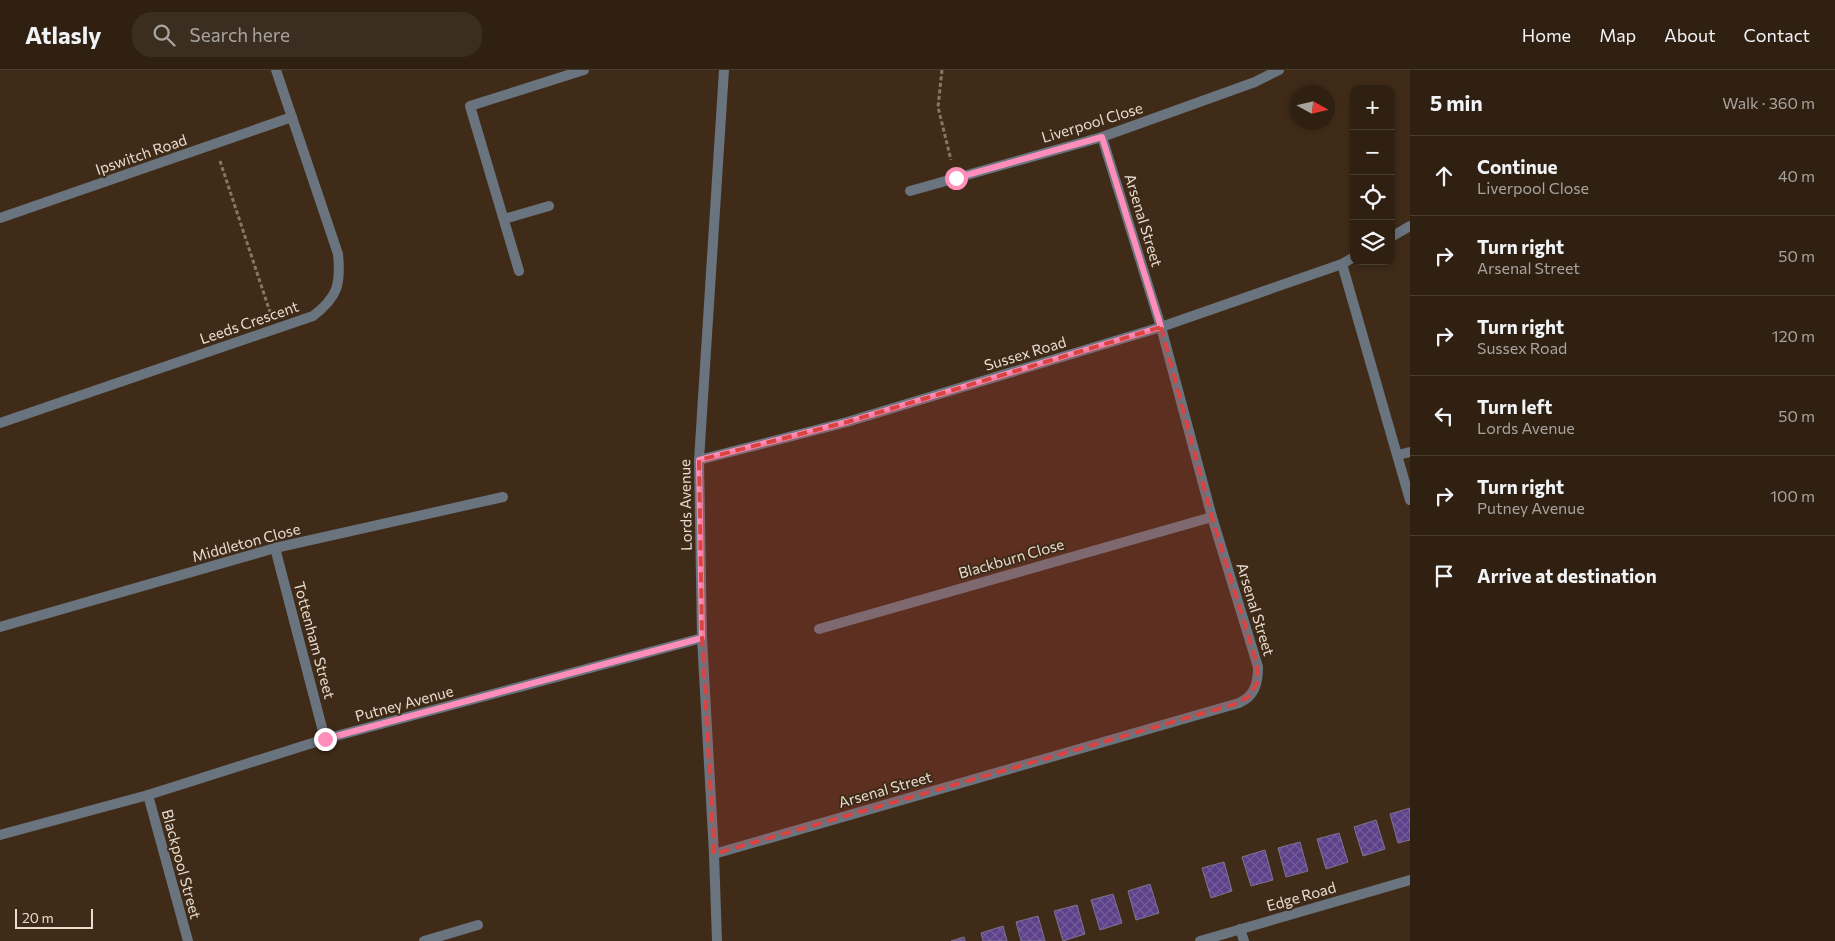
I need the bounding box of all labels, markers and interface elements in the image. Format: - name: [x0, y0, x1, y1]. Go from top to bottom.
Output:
- search box: [132, 12, 482, 57]
- text: Atlasly: [25, 20, 102, 49]
- icon: search: [150, 21, 178, 49]
- text: Search here: [190, 23, 290, 46]
- text: Home: [1522, 24, 1571, 46]
- text: Map: [1599, 24, 1636, 46]
- text: About: [1664, 24, 1716, 46]
- text: Contact: [1744, 24, 1810, 46]
- north arrow: [1290, 85, 1335, 130]
- map controls: [1350, 85, 1395, 265]
- button: +: [1350, 85, 1395, 130]
- text: 5 min: [1430, 90, 1483, 115]
- text: Walk · 360 m: [1722, 93, 1815, 112]
- street label: Liverpool Close: [1039, 98, 1145, 146]
- street label: Ipswitch Road: [93, 130, 189, 178]
- button: −: [1350, 130, 1395, 175]
- text: Continue: [1477, 155, 1557, 178]
- icon: ahead: [1430, 162, 1458, 190]
- text: 40 m: [1778, 166, 1815, 185]
- route start: [945, 167, 968, 190]
- street label: Arsenal Street: [1121, 171, 1167, 269]
- button: locate: [1350, 175, 1395, 220]
- text: Liverpool Close: [1477, 178, 1589, 197]
- button: layers: [1350, 220, 1395, 265]
- text: Turn right: [1477, 235, 1564, 258]
- icon: right: [1430, 242, 1458, 270]
- text: 50 m: [1778, 246, 1815, 265]
- text: Arsenal Street: [1477, 258, 1580, 277]
- street label: Leeds Crescent: [197, 297, 301, 347]
- text: Turn right: [1477, 315, 1564, 338]
- icon: right: [1430, 322, 1458, 350]
- text: 120 m: [1772, 326, 1815, 345]
- street label: Sussex Road: [982, 332, 1068, 374]
- text: Sussex Road: [1477, 338, 1567, 357]
- text: Turn left: [1477, 395, 1552, 418]
- icon: left: [1430, 402, 1458, 430]
- text: 50 m: [1778, 406, 1815, 425]
- text: Lords Avenue: [1477, 418, 1575, 437]
- street label: Lords Avenue: [675, 459, 695, 551]
- text: Turn right: [1477, 475, 1564, 498]
- icon: right: [1430, 482, 1458, 510]
- text: 100 m: [1770, 486, 1815, 505]
- text: Putney Avenue: [1477, 498, 1585, 517]
- street label: Middleton Close: [190, 519, 302, 565]
- street label: Blackburn Close: [956, 534, 1066, 582]
- street label: Arsenal Street: [1233, 560, 1279, 658]
- icon: arrive: [1430, 562, 1458, 590]
- text: Arrive at destination: [1477, 564, 1657, 587]
- street label: Tottenham Street: [291, 579, 339, 701]
- street label: Putney Avenue: [353, 681, 455, 725]
- route end: [314, 728, 337, 751]
- street label: Arsenal Street: [836, 767, 934, 811]
- street label: Blackpool Street: [159, 807, 205, 921]
- street label: Edge Road: [1264, 878, 1338, 914]
- scale bar: [15, 906, 92, 929]
- text: 20 m: [22, 909, 54, 926]

